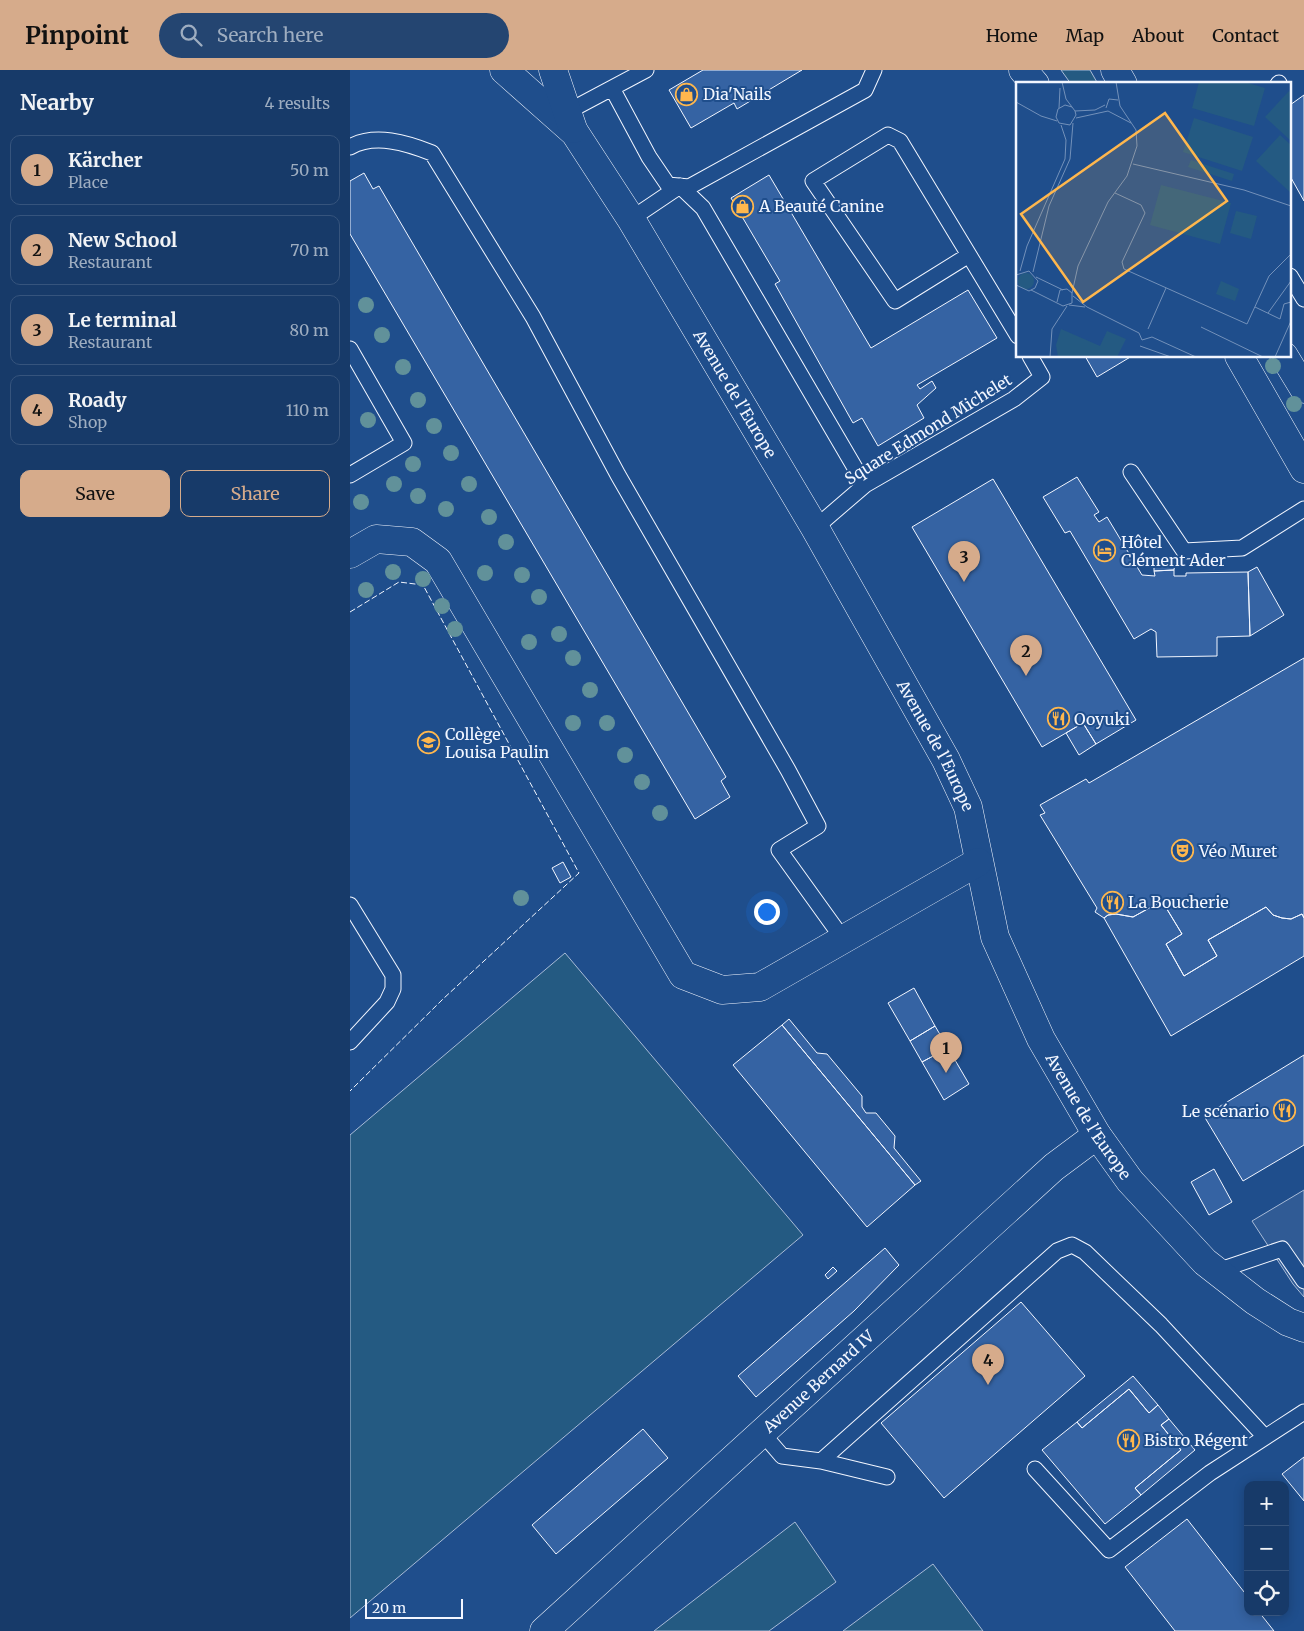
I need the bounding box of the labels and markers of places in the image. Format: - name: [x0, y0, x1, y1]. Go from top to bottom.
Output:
- shop icon: Dia'Nails: [675, 82, 699, 106]
- place label: Dia'Nails: [703, 84, 772, 104]
- shop icon: A Beauté Canine: [731, 194, 755, 218]
- place label: A Beauté Canine: [758, 196, 884, 216]
- place label: Hôtel Clément Ader: [1121, 532, 1226, 570]
- hotel icon: Hôtel Clément Ader: [1093, 539, 1117, 563]
- pin: 3: [948, 541, 980, 582]
- pin: 2: [1010, 635, 1042, 676]
- restaurant icon: Ooyuki: [1046, 707, 1070, 731]
- place label: Ooyuki: [1074, 709, 1130, 729]
- place label: Collège Louisa Paulin: [445, 724, 550, 762]
- school or university icon: Collège Louisa Paulin: [417, 731, 441, 755]
- theatre icon: Véo Muret: [1171, 839, 1195, 863]
- place label: Véo Muret: [1198, 841, 1278, 861]
- restaurant icon: La Boucherie: [1100, 890, 1124, 914]
- place label: La Boucherie: [1128, 892, 1229, 912]
- pin: 1: [930, 1032, 962, 1073]
- restaurant icon: Le scénario: [1273, 1099, 1297, 1123]
- place label: Le scénario: [1182, 1101, 1269, 1121]
- pin: 4: [972, 1344, 1004, 1385]
- restaurant icon: Bistro Régent: [1116, 1428, 1140, 1452]
- place label: Bistro Régent: [1144, 1430, 1249, 1450]

